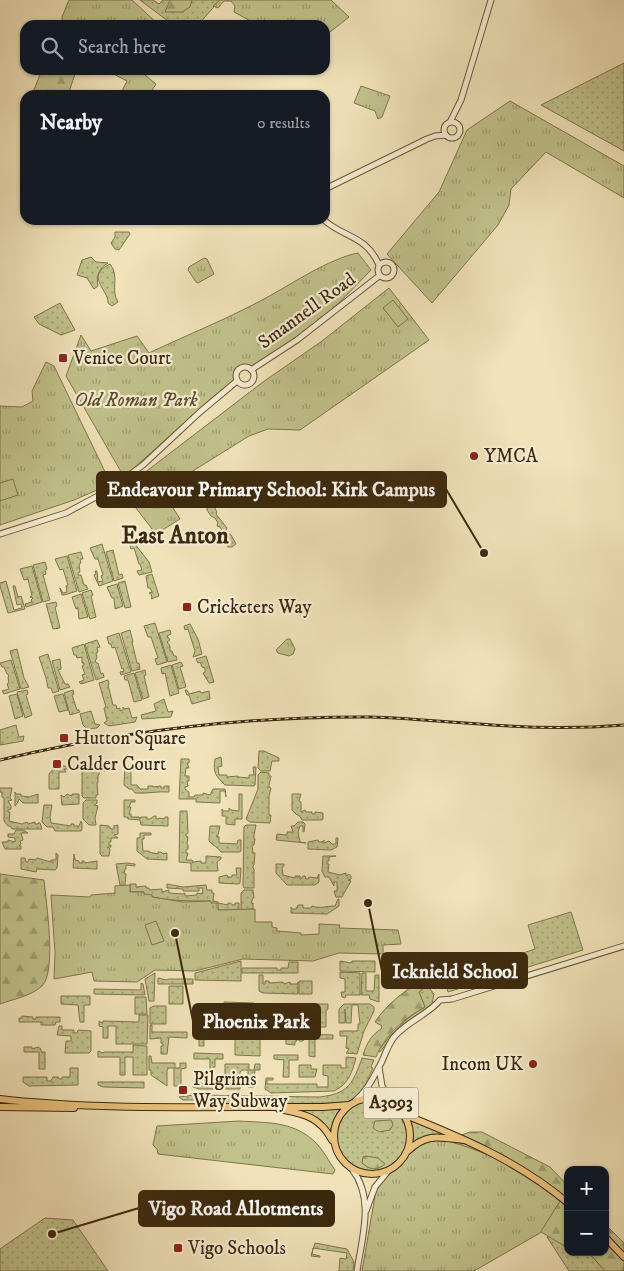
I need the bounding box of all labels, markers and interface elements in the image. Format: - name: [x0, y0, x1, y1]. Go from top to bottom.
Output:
- search box: [20, 20, 330, 75]
- icon: search: [38, 34, 66, 62]
- text: Search here: [78, 36, 166, 59]
- text: Nearby: [40, 110, 102, 136]
- text: 0 results: [257, 113, 310, 133]
- street label: Smannell Road: [254, 268, 361, 354]
- place label: Venice Court: [72, 347, 171, 370]
- marker: Venice Court: [57, 352, 69, 364]
- park label: Old Roman Park: [74, 389, 198, 412]
- place label: YMCA: [484, 445, 539, 468]
- marker: YMCA: [468, 450, 480, 462]
- callout: Endeavour Primary School: Kirk Campus: [97, 472, 446, 507]
- text: Endeavour Primary School: Kirk Campus: [107, 478, 436, 503]
- district label: East Anton: [121, 521, 229, 551]
- place label: Cricketers Way: [197, 596, 312, 619]
- marker: Cricketers Way: [181, 601, 193, 613]
- place label: Hutton Square: [74, 727, 186, 751]
- marker: Hutton Square: [58, 732, 70, 744]
- place label: Calder Court: [67, 753, 166, 776]
- marker: Calder Court: [51, 758, 63, 770]
- callout: Icknield School: [382, 953, 527, 988]
- text: Icknield School: [392, 960, 519, 985]
- callout: Phoenix Park: [193, 1004, 320, 1039]
- text: Phoenix Park: [202, 1010, 311, 1035]
- place label: Incom UK: [441, 1053, 524, 1076]
- marker: Incom UK: [527, 1058, 539, 1070]
- place label: Pilgrims Way Subway: [192, 1068, 288, 1113]
- marker: Pilgrims Way Subway: [177, 1084, 189, 1096]
- road number: A3093: [364, 1088, 418, 1118]
- map controls: [564, 1166, 609, 1256]
- button: +: [564, 1166, 609, 1211]
- callout: Vigo Road Allotments: [139, 1191, 334, 1226]
- text: Vigo Road Allotments: [148, 1197, 324, 1222]
- button: −: [564, 1211, 609, 1256]
- place label: Vigo Schools: [187, 1237, 286, 1260]
- marker: Vigo Schools: [172, 1242, 184, 1254]

